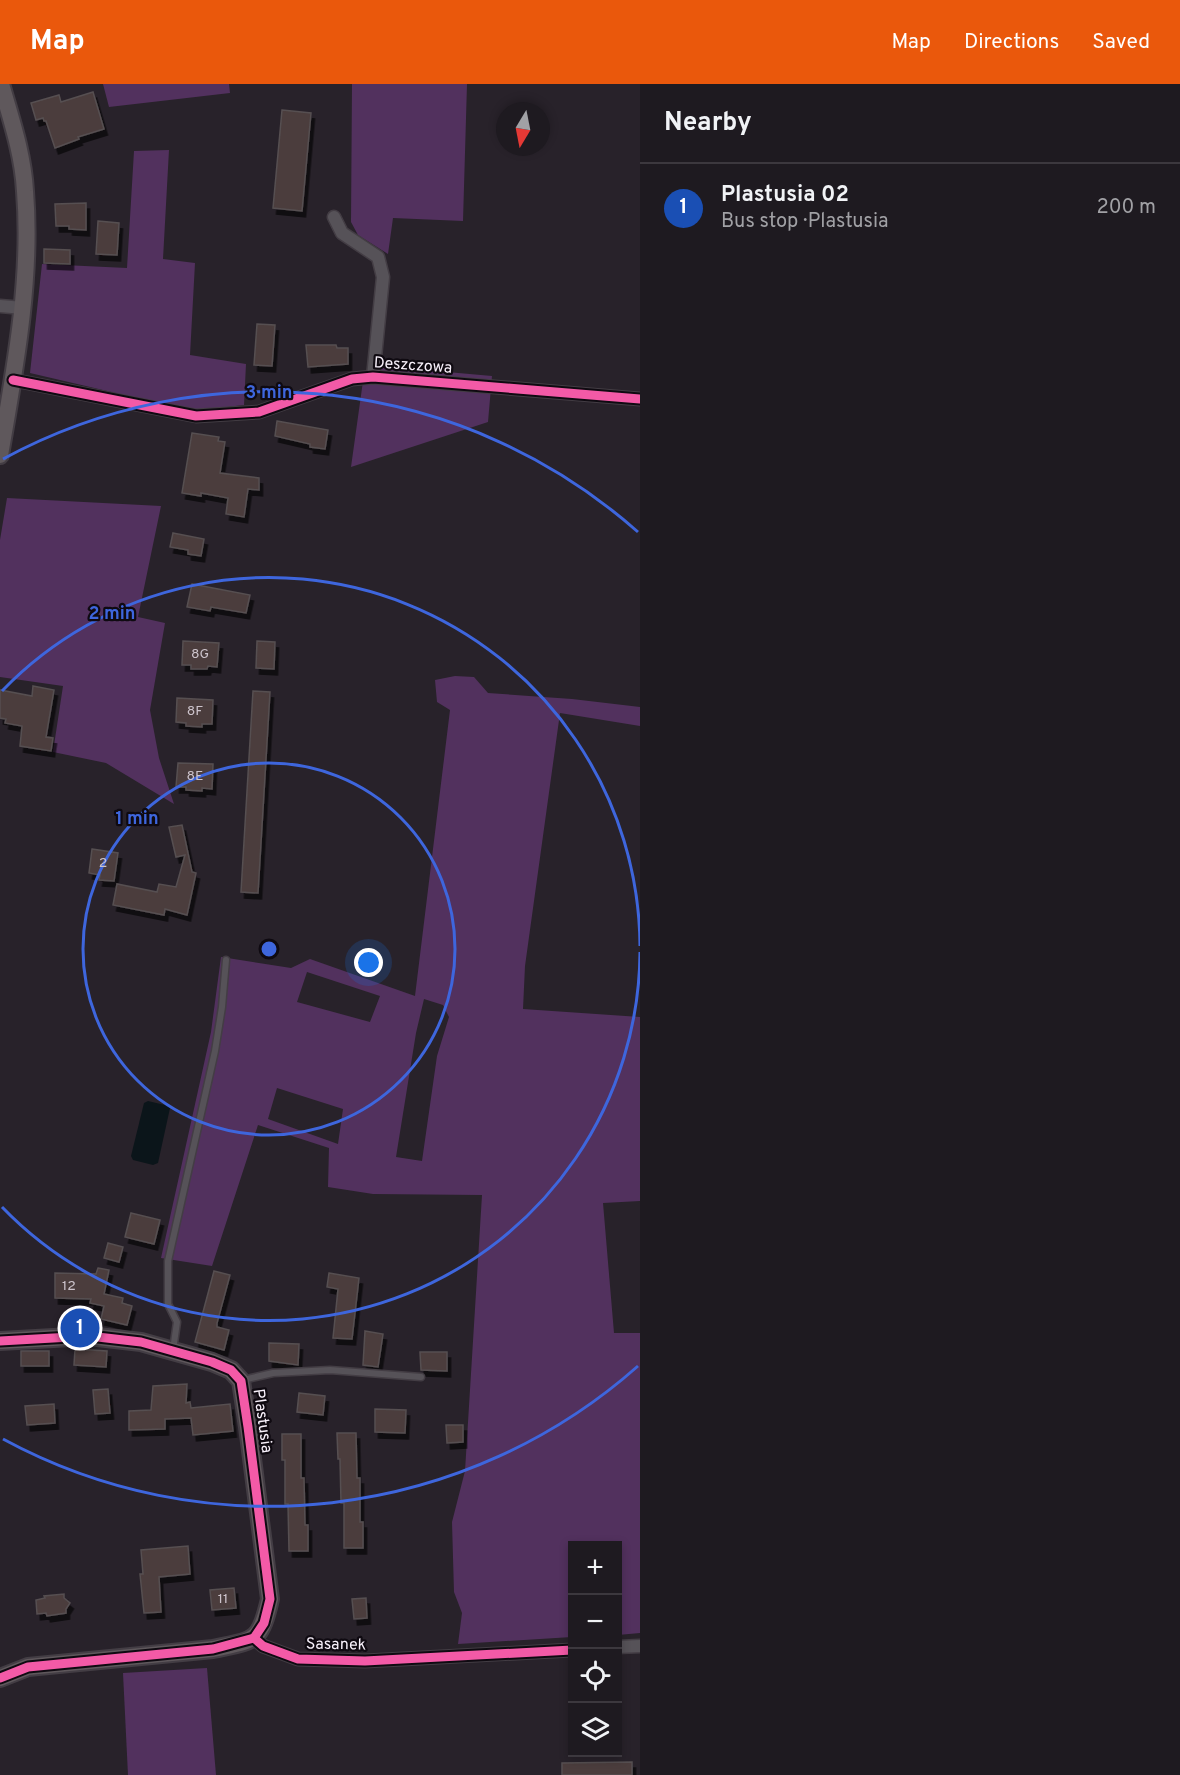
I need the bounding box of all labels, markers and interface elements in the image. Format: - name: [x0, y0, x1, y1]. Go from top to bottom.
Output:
- text: Map: [30, 24, 85, 60]
- text: Map: [891, 29, 931, 56]
- text: Directions: [964, 29, 1059, 56]
- text: Saved: [1092, 29, 1150, 56]
- north arrow: [496, 102, 550, 156]
- text: Nearby: [664, 107, 752, 140]
- text: Plastusia 02: [721, 182, 849, 209]
- text: 1: [680, 195, 688, 221]
- text: 200 m: [1097, 195, 1156, 221]
- text: Bus stop · Plastusia: [721, 209, 889, 235]
- street label: Deszczowa: [373, 353, 453, 379]
- text: 3 min: [246, 382, 292, 405]
- text: 2 min: [88, 603, 136, 626]
- house number: 8G: [191, 646, 209, 663]
- house number: 8F: [187, 703, 203, 720]
- house number: 8E: [187, 768, 203, 785]
- text: 1 min: [115, 808, 159, 831]
- house number: 2: [99, 855, 107, 872]
- centre of rings: [259, 939, 279, 959]
- your location: [354, 948, 383, 977]
- house number: 12: [62, 1278, 76, 1295]
- pin: 1: [60, 1306, 100, 1350]
- street label: Plastusia: [248, 1388, 276, 1454]
- map controls: [568, 1541, 622, 1757]
- button: +: [568, 1541, 622, 1595]
- house number: 11: [218, 1591, 228, 1608]
- button: −: [568, 1595, 622, 1649]
- street label: Sasanek: [306, 1634, 366, 1656]
- button: locate: [568, 1649, 622, 1703]
- button: layers: [568, 1703, 622, 1757]

